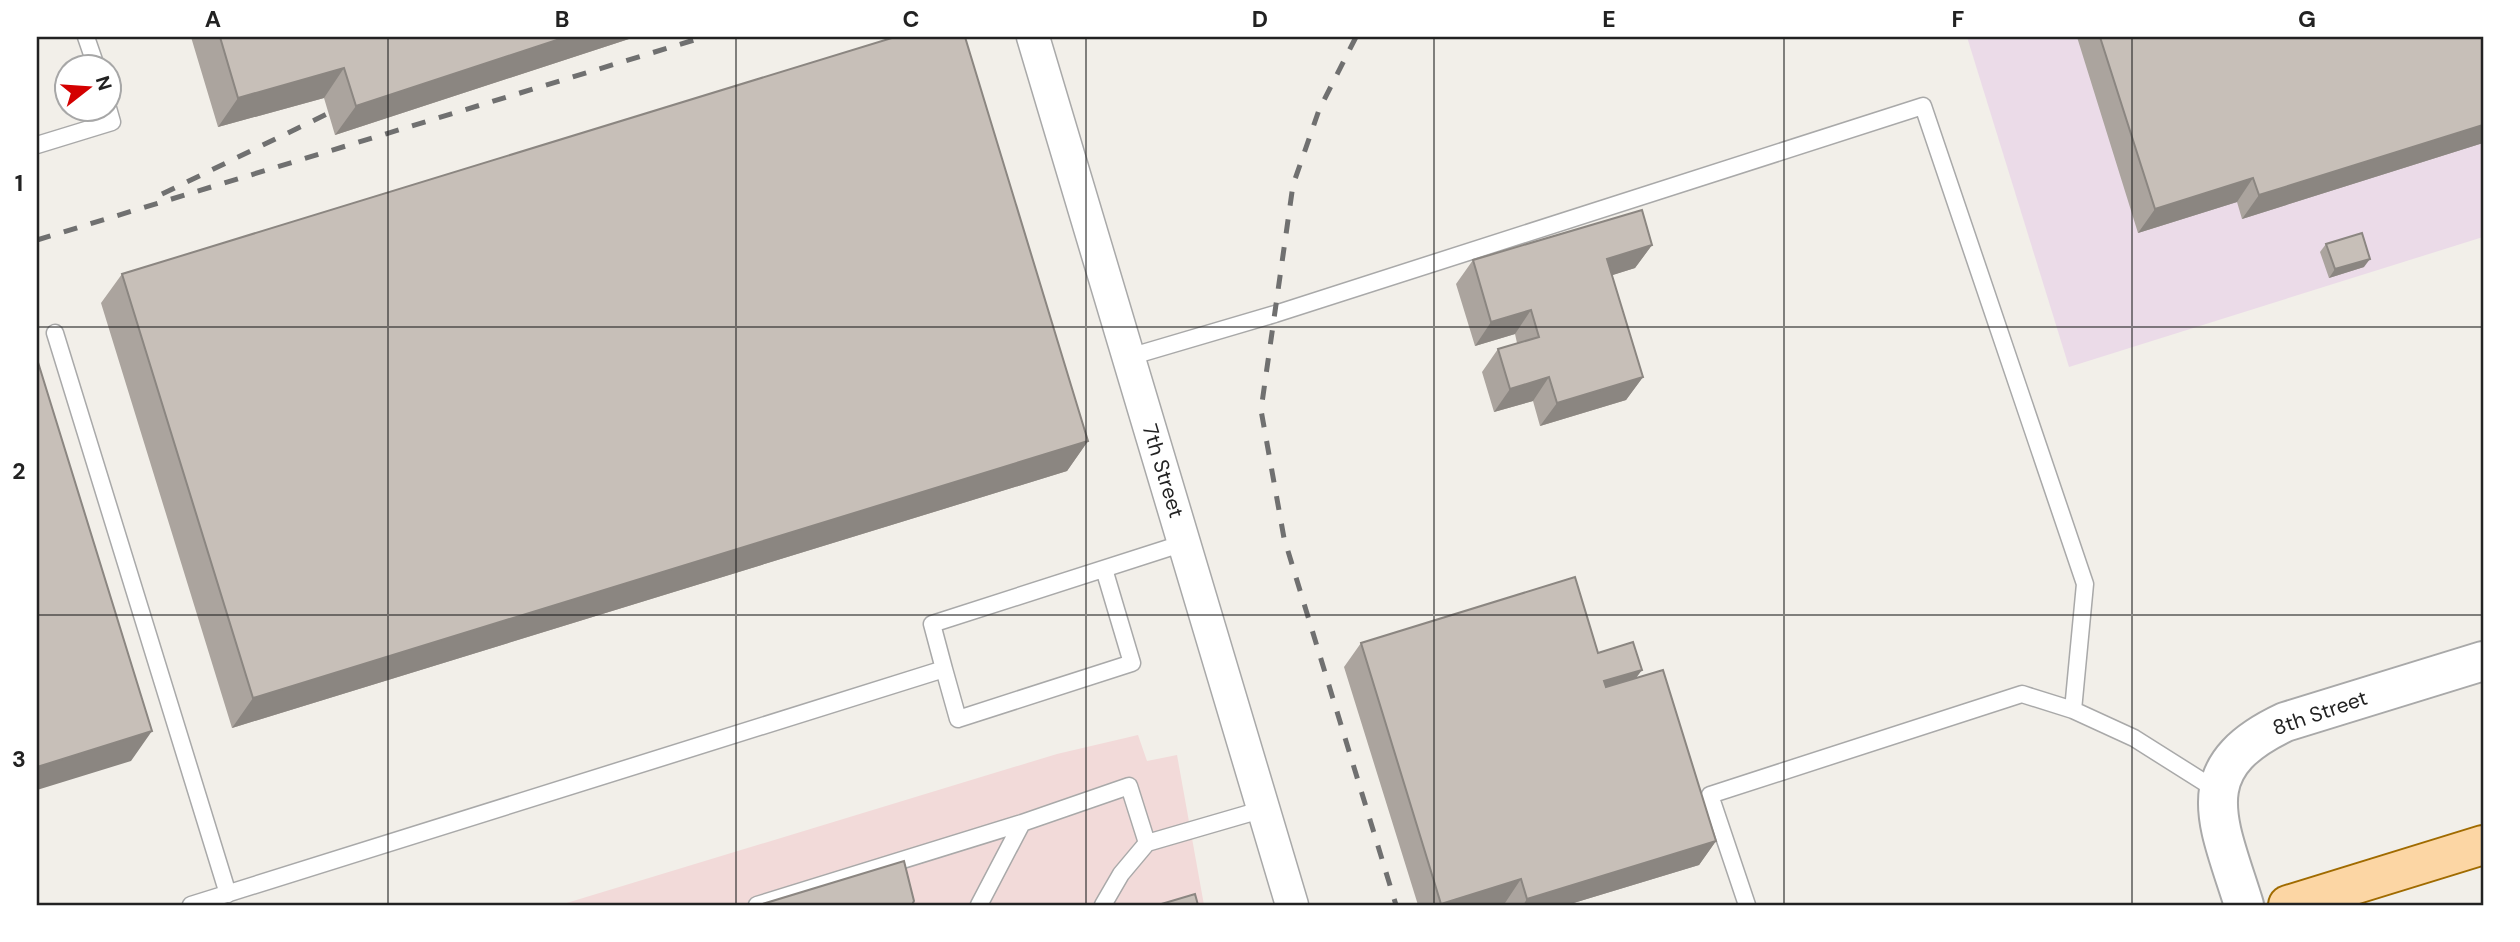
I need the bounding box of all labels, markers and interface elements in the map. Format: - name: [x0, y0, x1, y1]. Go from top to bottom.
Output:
- text: A: [205, 4, 221, 34]
- text: B: [555, 4, 569, 34]
- text: C: [903, 4, 919, 34]
- text: D: [1252, 4, 1268, 34]
- text: E: [1602, 4, 1616, 34]
- text: F: [1952, 4, 1965, 34]
- text: G: [2298, 4, 2316, 34]
- north arrow: [52, 52, 122, 122]
- text: N: [90, 73, 118, 93]
- text: 1: [15, 168, 23, 198]
- street label: 7th Street: [1135, 421, 1191, 521]
- text: 2: [12, 456, 26, 486]
- street label: 8th Street: [2269, 684, 2371, 742]
- text: 3: [12, 744, 26, 774]

